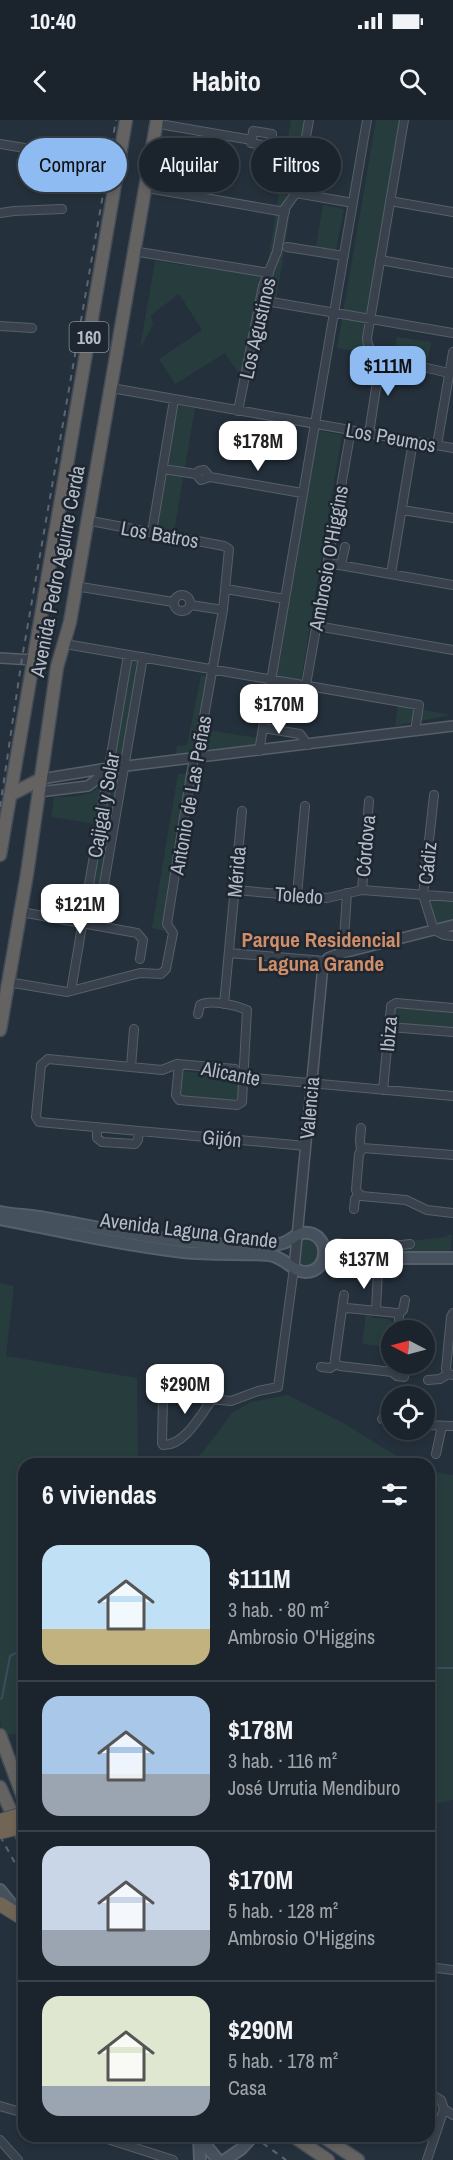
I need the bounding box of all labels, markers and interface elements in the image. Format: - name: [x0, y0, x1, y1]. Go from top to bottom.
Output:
- text: 10:40: [30, 6, 76, 36]
- text: Habito: [192, 63, 261, 99]
- icon: back: [24, 65, 57, 98]
- icon: search: [396, 65, 429, 98]
- chip: Comprar: [18, 138, 127, 192]
- chip: Alquilar: [139, 138, 239, 192]
- chip: Filtros: [251, 138, 341, 192]
- street label: Los Agustinos: [232, 275, 282, 381]
- road number: 160: [70, 322, 109, 352]
- pin: $111M: [346, 346, 430, 397]
- text: $111M: [364, 352, 412, 379]
- street label: Los Peumos: [344, 416, 438, 458]
- pin: $178M: [216, 421, 300, 472]
- text: $178M: [233, 427, 283, 454]
- street label: Avenida Pedro Aguirre Cerda: [23, 463, 91, 680]
- street label: Ambrosio O'Higgins: [302, 483, 354, 634]
- street label: Los Batros: [119, 514, 201, 554]
- pin: $170M: [237, 684, 321, 735]
- text: $170M: [254, 690, 304, 717]
- street label: Antonio de Las Peñas: [163, 713, 217, 878]
- street label: Cajigal y Solar: [80, 750, 126, 860]
- street label: Córdova: [349, 814, 381, 878]
- street label: Cádiz: [411, 840, 443, 886]
- street label: Mérida: [220, 845, 252, 899]
- street label: Toledo: [274, 880, 324, 910]
- pin: $121M: [38, 884, 122, 935]
- text: $121M: [55, 890, 105, 917]
- district label: Parque Residencial Laguna Grande: [242, 925, 400, 978]
- street label: Ibiza: [373, 1015, 403, 1053]
- street label: Alicante: [198, 1054, 263, 1092]
- street label: Valencia: [293, 1076, 325, 1140]
- street label: Gijón: [201, 1123, 243, 1153]
- street label: Avenida Laguna Grande: [98, 1206, 279, 1254]
- pin: $137M: [322, 1239, 406, 1290]
- text: $137M: [339, 1245, 389, 1272]
- north arrow: [381, 1320, 435, 1374]
- map controls: [381, 1320, 435, 1440]
- pin: $290M: [143, 1364, 227, 1415]
- text: $290M: [160, 1370, 210, 1397]
- button: locate: [381, 1386, 435, 1440]
- text: 6 viviendas: [42, 1477, 157, 1512]
- icon: filters: [378, 1478, 411, 1511]
- text: $111M: [228, 1561, 291, 1596]
- icon: home: [90, 1569, 162, 1641]
- text: 3 hab. · 80 m²: [228, 1596, 329, 1623]
- text: Ambrosio O'Higgins: [228, 1623, 375, 1650]
- text: $178M: [228, 1712, 293, 1747]
- icon: home: [90, 1720, 162, 1792]
- text: 3 hab. · 116 m²: [228, 1747, 337, 1774]
- text: José Urrutia Mendiburo: [228, 1774, 400, 1801]
- text: $170M: [228, 1862, 293, 1897]
- icon: home: [90, 1870, 162, 1942]
- text: 5 hab. · 128 m²: [228, 1897, 338, 1924]
- text: Ambrosio O'Higgins: [228, 1924, 375, 1951]
- text: $290M: [228, 2012, 293, 2047]
- icon: home: [90, 2020, 162, 2092]
- text: 5 hab. · 178 m²: [228, 2047, 338, 2074]
- text: Casa: [228, 2074, 266, 2101]

